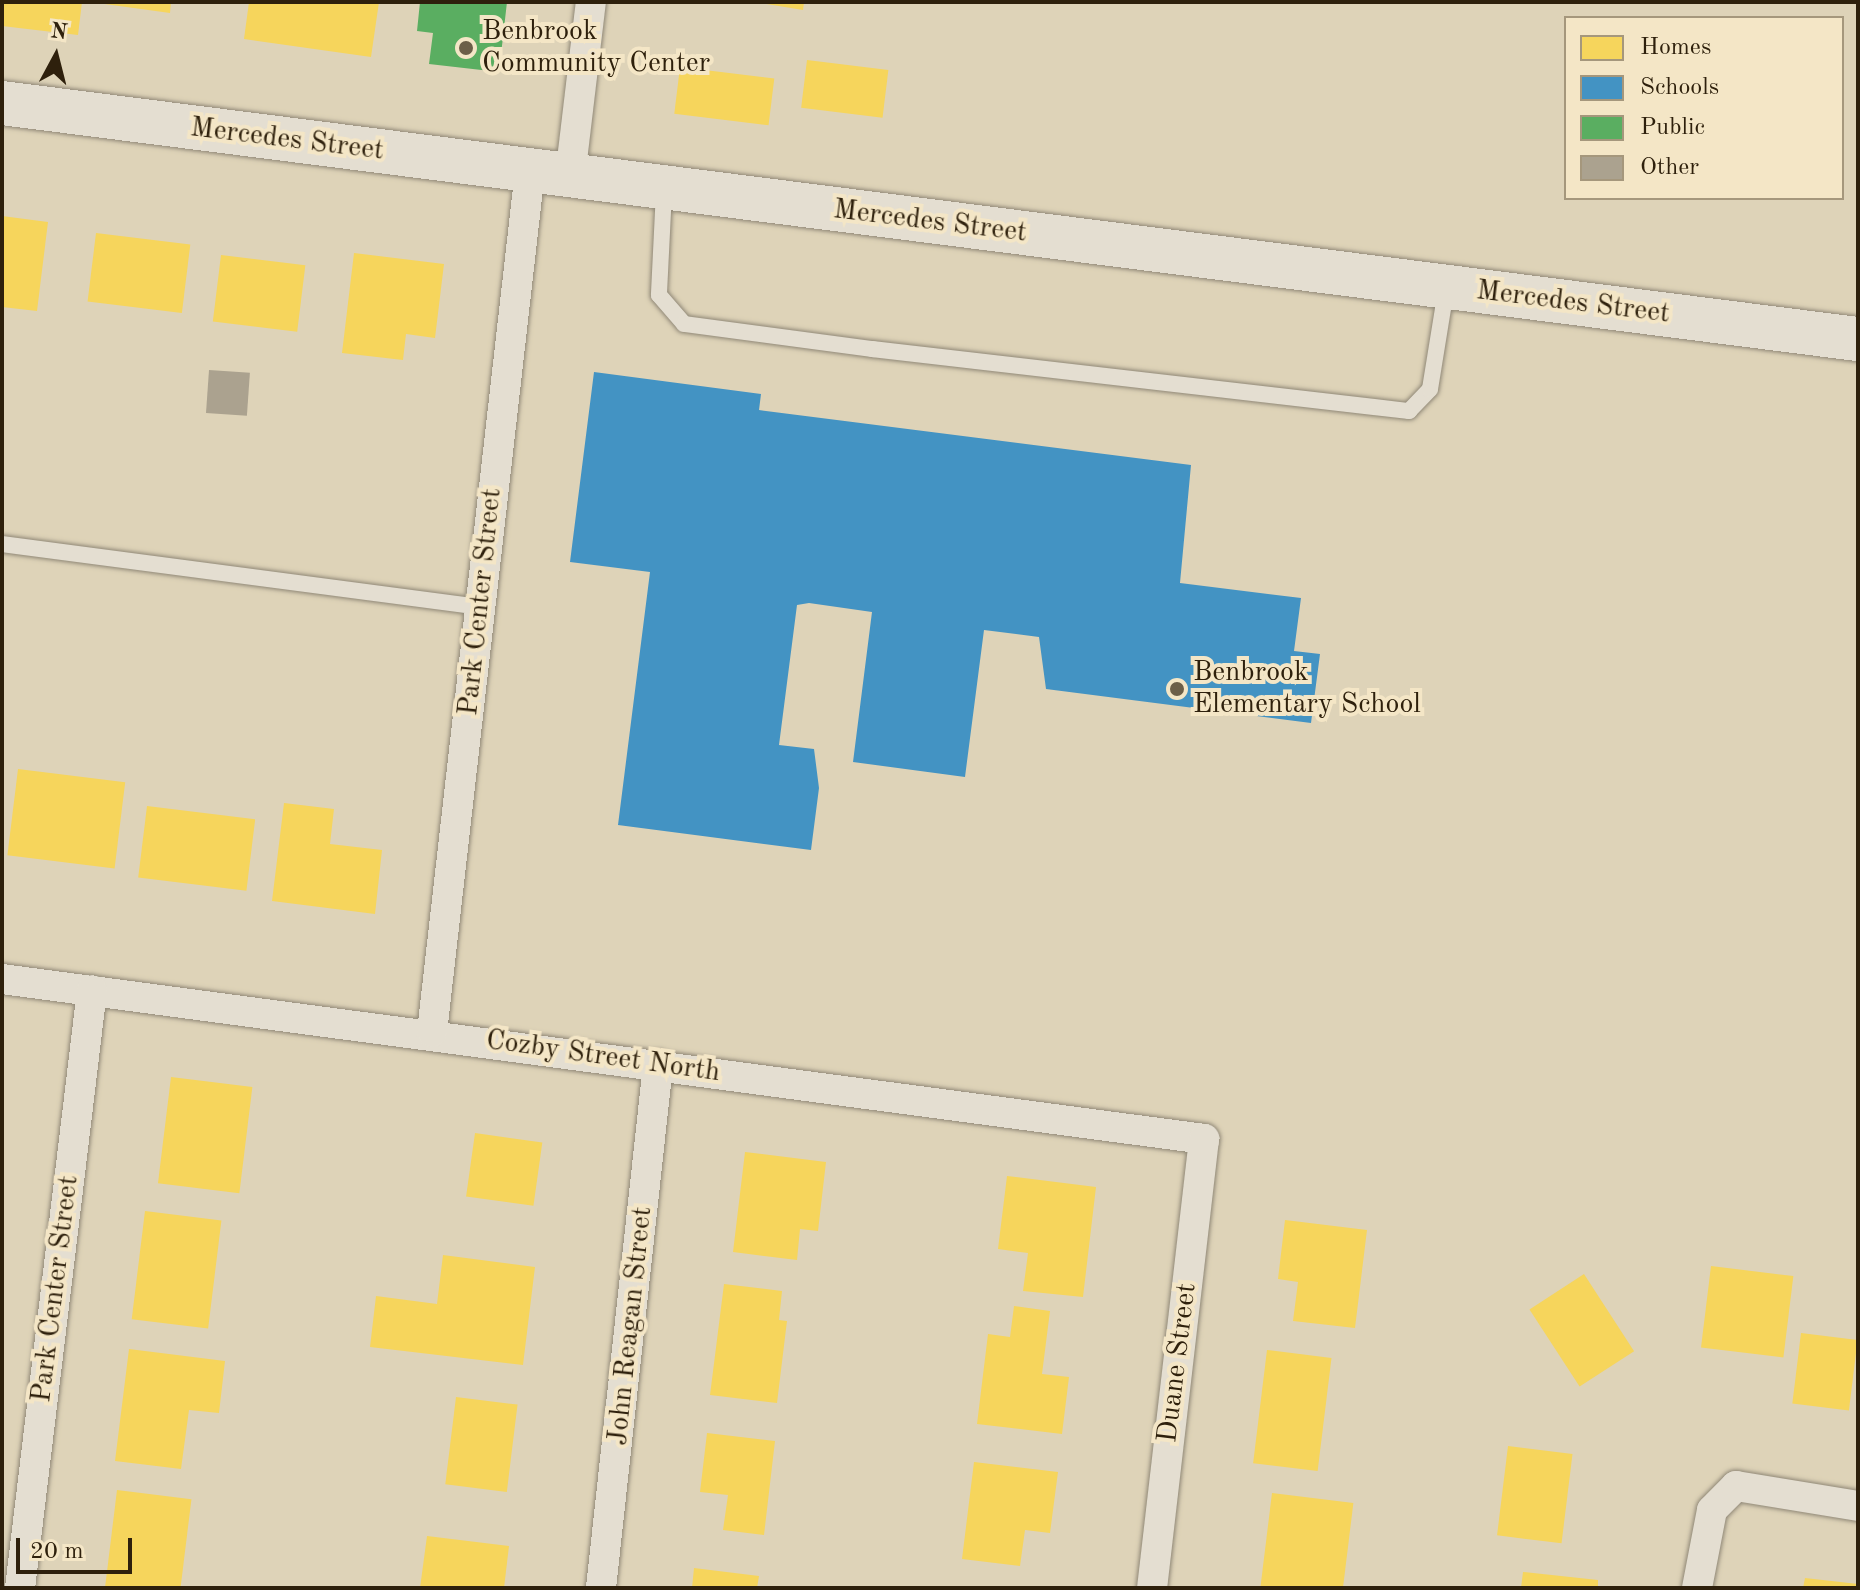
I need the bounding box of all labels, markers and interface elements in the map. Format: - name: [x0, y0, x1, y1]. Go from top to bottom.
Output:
- place label: Benbrook Community Center: [482, 15, 710, 81]
- north arrow: [16, 16, 96, 96]
- legend: [1564, 16, 1844, 200]
- text: N: [49, 20, 69, 44]
- text: Homes: [1640, 36, 1711, 60]
- marker: Benbrook Community Center: [457, 39, 475, 57]
- text: Schools: [1640, 76, 1719, 100]
- street label: Mercedes Street: [188, 111, 386, 169]
- text: Public: [1640, 116, 1705, 140]
- text: Other: [1640, 156, 1699, 180]
- street label: Mercedes Street: [831, 193, 1029, 251]
- street label: Mercedes Street: [1474, 274, 1672, 332]
- street label: Park Center Street: [452, 487, 510, 717]
- place label: Benbrook Elementary School: [1193, 656, 1421, 722]
- marker: Benbrook Elementary School: [1168, 680, 1186, 698]
- street label: Cozby Street North: [484, 1024, 722, 1090]
- street label: Park Center Street: [25, 1174, 87, 1404]
- street label: John Reagan Street: [602, 1205, 660, 1447]
- street label: Duane Street: [1152, 1281, 1204, 1445]
- scale bar: [20, 1522, 136, 1572]
- text: 20 m: [30, 1540, 84, 1564]

